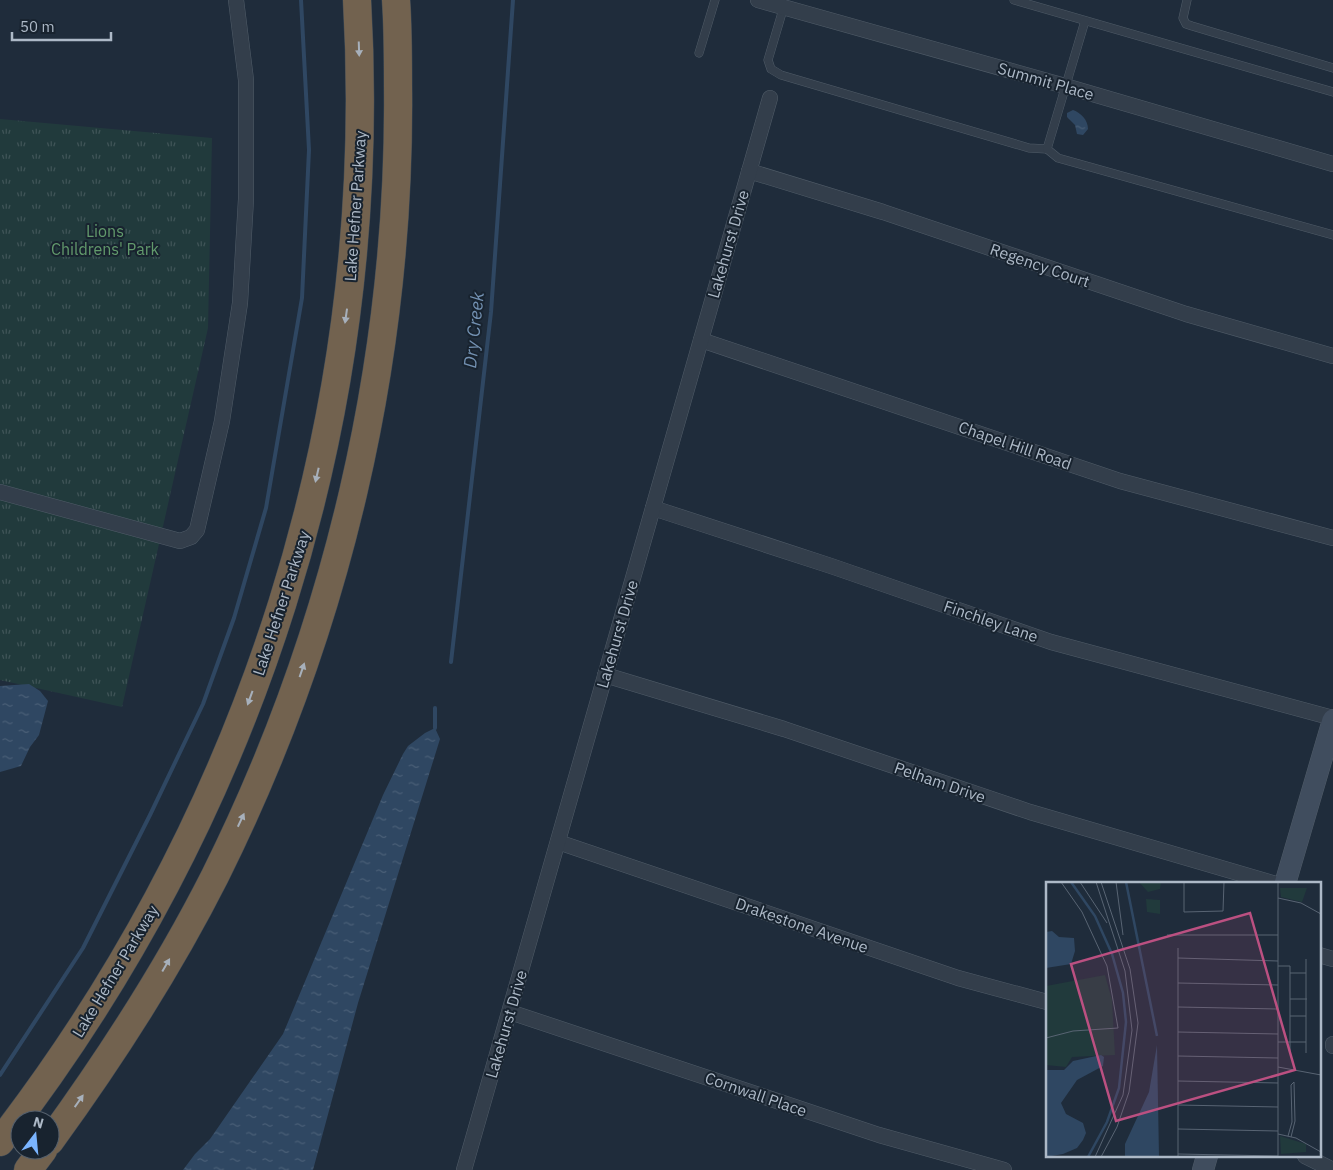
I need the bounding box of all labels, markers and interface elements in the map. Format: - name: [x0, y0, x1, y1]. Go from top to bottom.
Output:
- scale bar: [12, 10, 111, 42]
- text: 50 m: [20, 17, 55, 36]
- one-way arrow: [355, 41, 363, 57]
- street label: Summit Place: [996, 58, 1097, 104]
- street label: Lake Hefner Parkway: [340, 130, 370, 282]
- street label: Lakehurst Drive: [703, 187, 753, 300]
- park label: Lions Childrens' Park: [51, 221, 160, 259]
- street label: Regency Court: [987, 239, 1093, 291]
- water label: Dry Creek: [458, 290, 489, 369]
- one-way arrow: [342, 308, 350, 324]
- street label: Chapel Hill Road: [956, 416, 1074, 474]
- one-way arrow: [313, 468, 321, 483]
- street label: Lake Hefner Parkway: [248, 528, 314, 678]
- street label: Lakehurst Drive: [592, 577, 642, 690]
- street label: Finchley Lane: [941, 596, 1041, 647]
- one-way arrow: [298, 662, 306, 677]
- one-way arrow: [246, 690, 253, 705]
- street label: Pelham Drive: [892, 757, 988, 807]
- one-way arrow: [237, 813, 245, 827]
- inset map: [1046, 882, 1320, 1158]
- street label: Drakestone Avenue: [733, 893, 871, 957]
- street label: Lake Hefner Parkway: [68, 901, 162, 1041]
- one-way arrow: [162, 958, 171, 971]
- street label: Lakehurst Drive: [481, 967, 531, 1080]
- street label: Cornwall Place: [703, 1067, 810, 1121]
- one-way arrow: [74, 1095, 84, 1108]
- north arrow: [10, 1110, 60, 1160]
- text: N: [31, 1112, 46, 1133]

